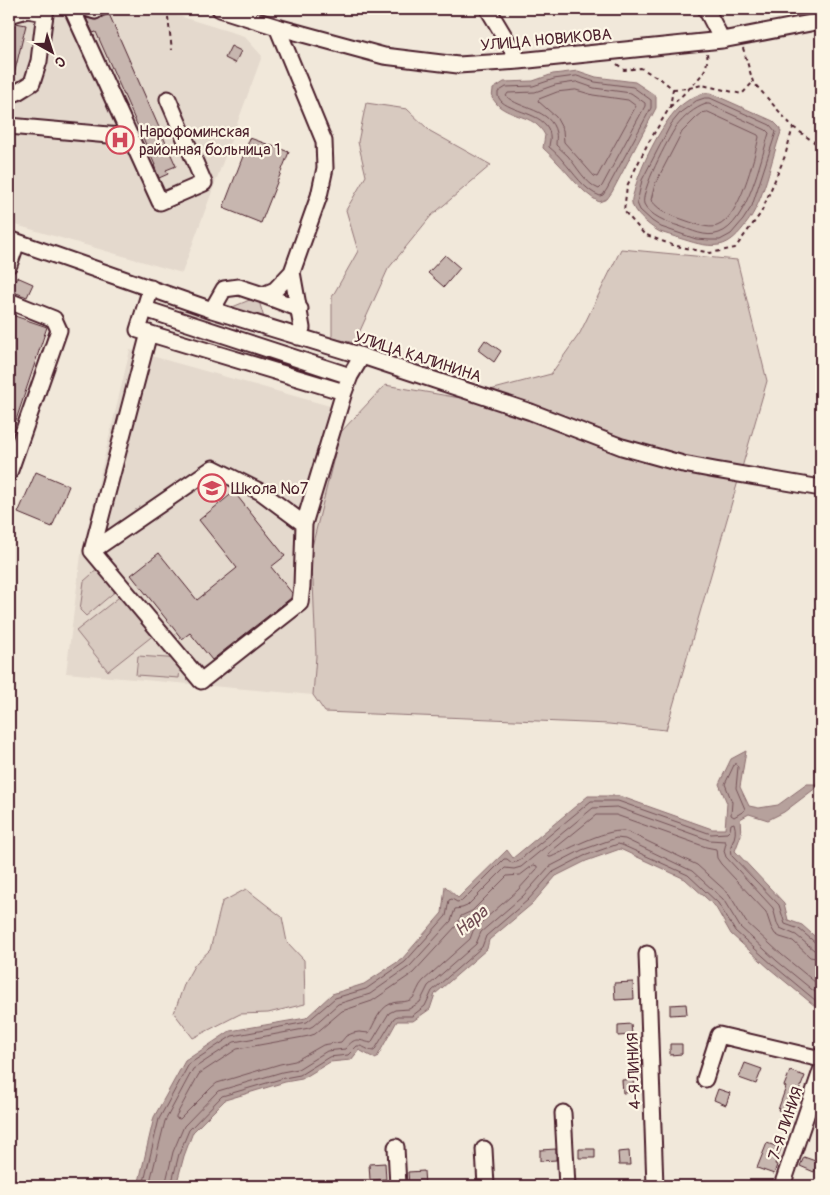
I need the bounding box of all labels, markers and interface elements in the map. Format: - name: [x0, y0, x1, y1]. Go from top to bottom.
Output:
- street label: УЛИЦА НОВИКОВА: [480, 24, 613, 56]
- north arrow: [28, 28, 78, 78]
- text: С: [51, 52, 69, 71]
- place label: Нарофоминская районная больница 1: [139, 122, 281, 160]
- hospital icon: Нарофоминская районная больница 1: [105, 125, 135, 155]
- street label: УЛИЦА КАЛИНИНА: [351, 327, 484, 387]
- school or university icon: Школа №7: [197, 473, 227, 503]
- place label: Школа №7: [231, 479, 309, 499]
- water label: Нара: [450, 900, 494, 942]
- street label: 4-Я ЛИНИЯ: [623, 1032, 645, 1110]
- street label: 7-Я ЛИНИЯ: [764, 1084, 808, 1163]

